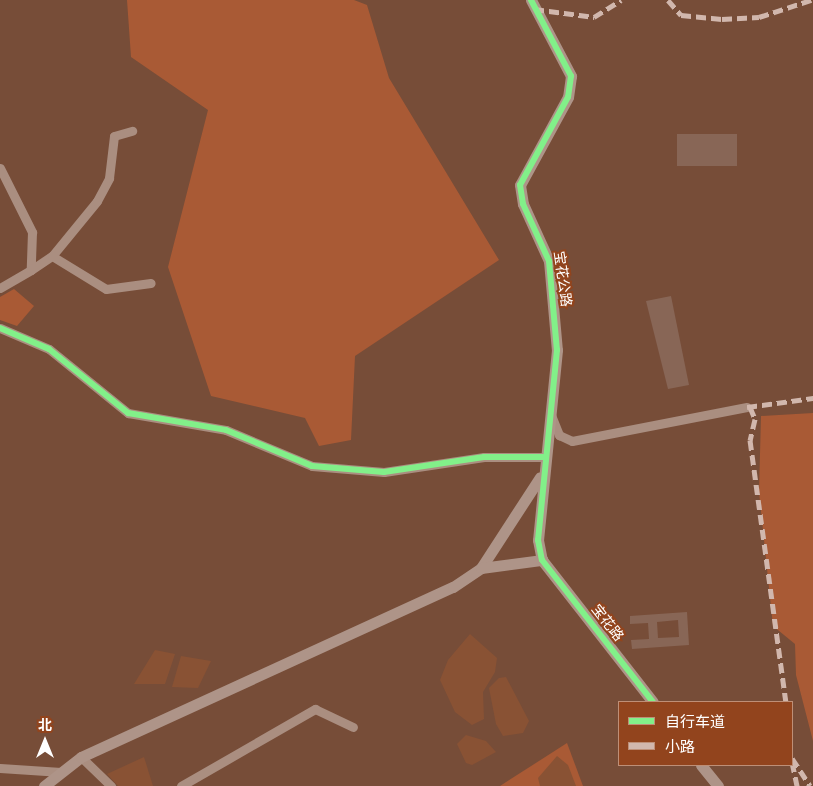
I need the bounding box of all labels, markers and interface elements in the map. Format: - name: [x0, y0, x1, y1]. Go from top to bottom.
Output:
- street label: 宝花公路: [550, 250, 574, 308]
- street label: 宝花路: [587, 601, 627, 645]
- legend: [618, 701, 793, 766]
- text: 自行车道: [665, 713, 725, 731]
- north arrow: [20, 716, 70, 766]
- text: 北: [38, 717, 52, 734]
- text: 小路: [665, 738, 695, 756]

